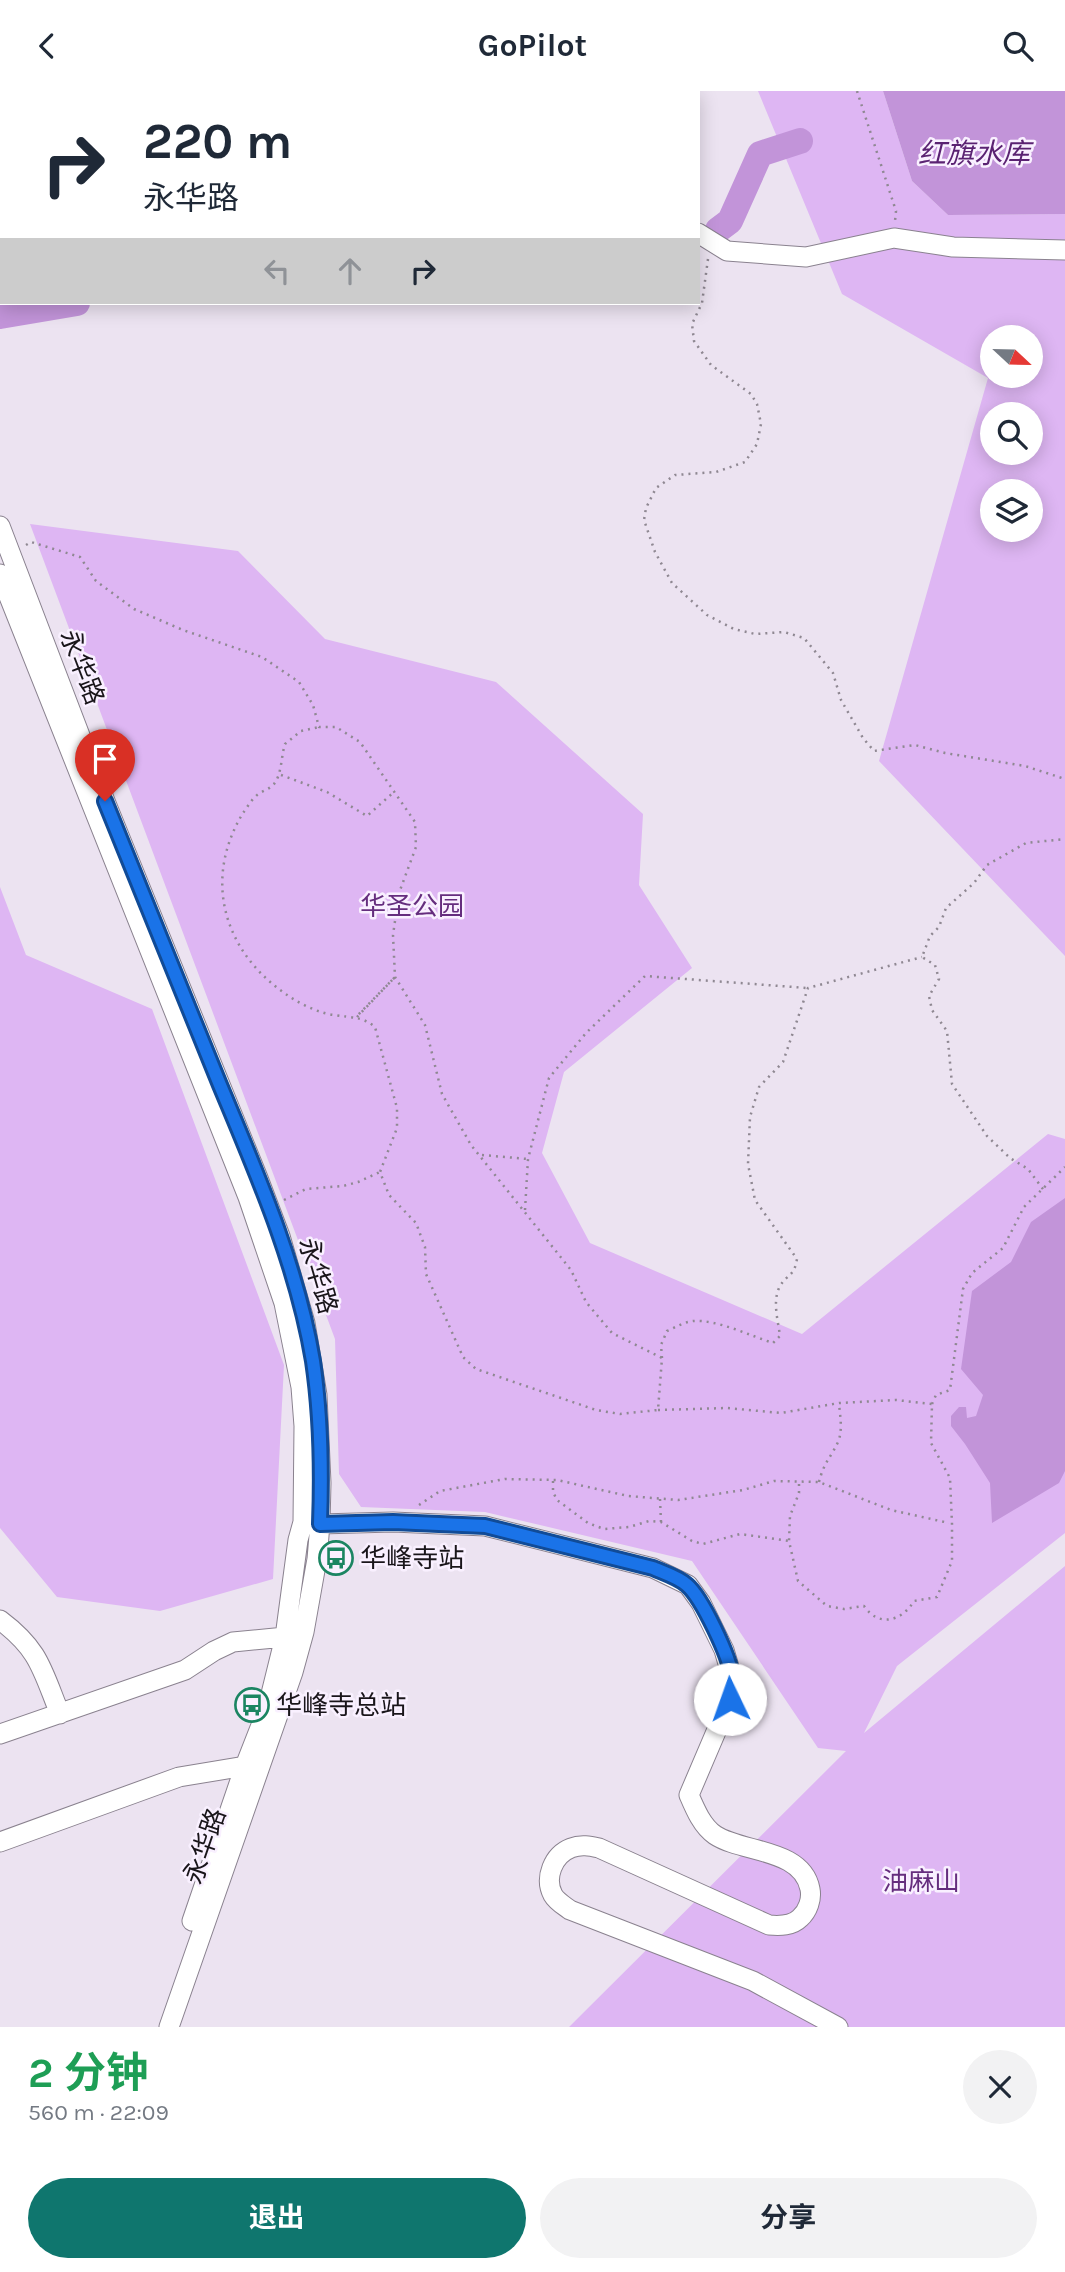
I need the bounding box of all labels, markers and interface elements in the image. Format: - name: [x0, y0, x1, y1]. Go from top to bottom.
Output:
- icon: back: [28, 27, 66, 65]
- text: GoPilot: [478, 27, 587, 64]
- icon: search: [999, 27, 1037, 65]
- text: 220 m: [143, 113, 292, 170]
- icon: right: [28, 119, 119, 210]
- water label: 红旗水库: [918, 137, 1034, 170]
- text: 永华路: [143, 180, 239, 217]
- icon: left: [258, 252, 296, 290]
- icon: ahead: [331, 252, 369, 290]
- icon: right: [404, 252, 442, 290]
- north arrow: [980, 325, 1043, 389]
- map controls: [980, 325, 1043, 542]
- button: search: [980, 402, 1043, 465]
- button: layers: [980, 479, 1043, 542]
- street label: 永华路: [54, 625, 110, 709]
- pin: [75, 729, 135, 801]
- icon: arrive: [86, 740, 124, 778]
- park label: 华圣公园: [360, 891, 464, 922]
- street label: 永华路: [292, 1234, 344, 1318]
- bus stop icon: 华峰寺站: [317, 1539, 355, 1577]
- place label: 华峰寺站: [360, 1543, 464, 1574]
- position arrow: [693, 1662, 767, 1736]
- bus stop icon: 华峰寺总站: [233, 1686, 271, 1724]
- place label: 华峰寺总站: [276, 1690, 406, 1721]
- street label: 永华路: [178, 1804, 232, 1888]
- park label: 油麻山: [882, 1866, 960, 1897]
- text: 2 分钟: [28, 2048, 148, 2098]
- button: close: [963, 2050, 1037, 2124]
- text: 560 m · 22:09: [28, 2099, 169, 2126]
- button: 退出: [28, 2178, 526, 2258]
- button: 分享: [540, 2178, 1037, 2258]

